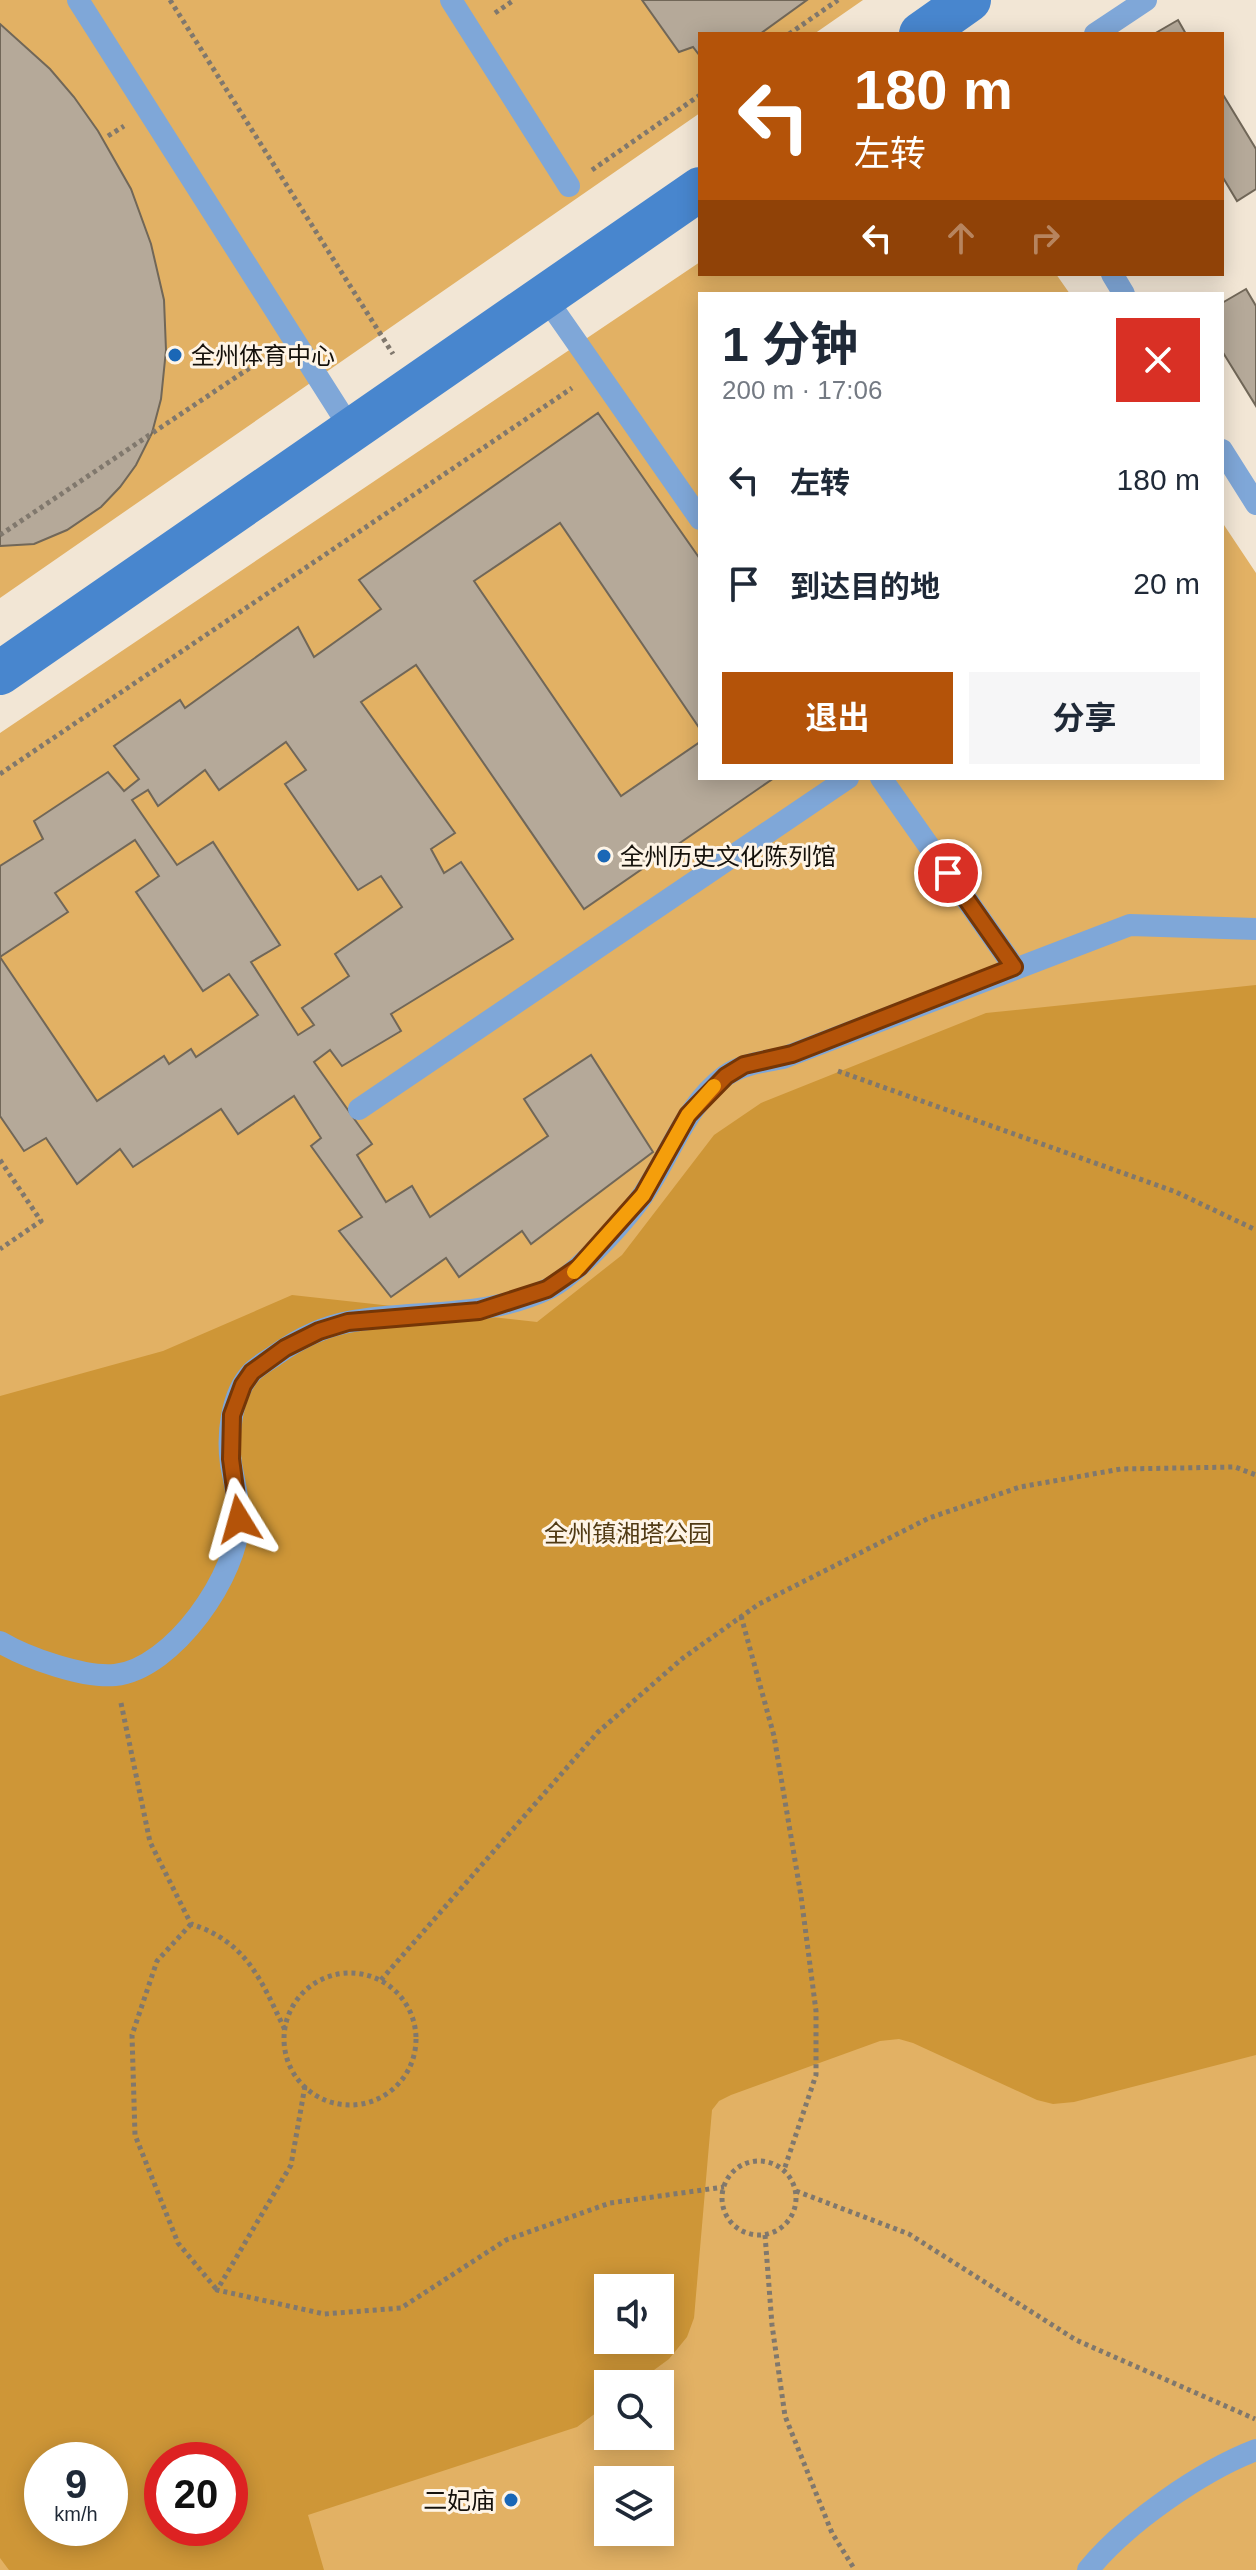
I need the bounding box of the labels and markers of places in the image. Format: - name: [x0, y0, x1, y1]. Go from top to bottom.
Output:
- place label: 全州体育中心: [191, 342, 335, 369]
- marker: 全州体育中心: [166, 346, 184, 364]
- pin: [914, 839, 982, 907]
- place label: 全州历史文化陈列馆: [620, 843, 836, 870]
- marker: 全州历史文化陈列馆: [595, 847, 613, 865]
- place label: 二妃庙: [423, 2487, 495, 2514]
- marker: 二妃庙: [502, 2491, 520, 2509]

